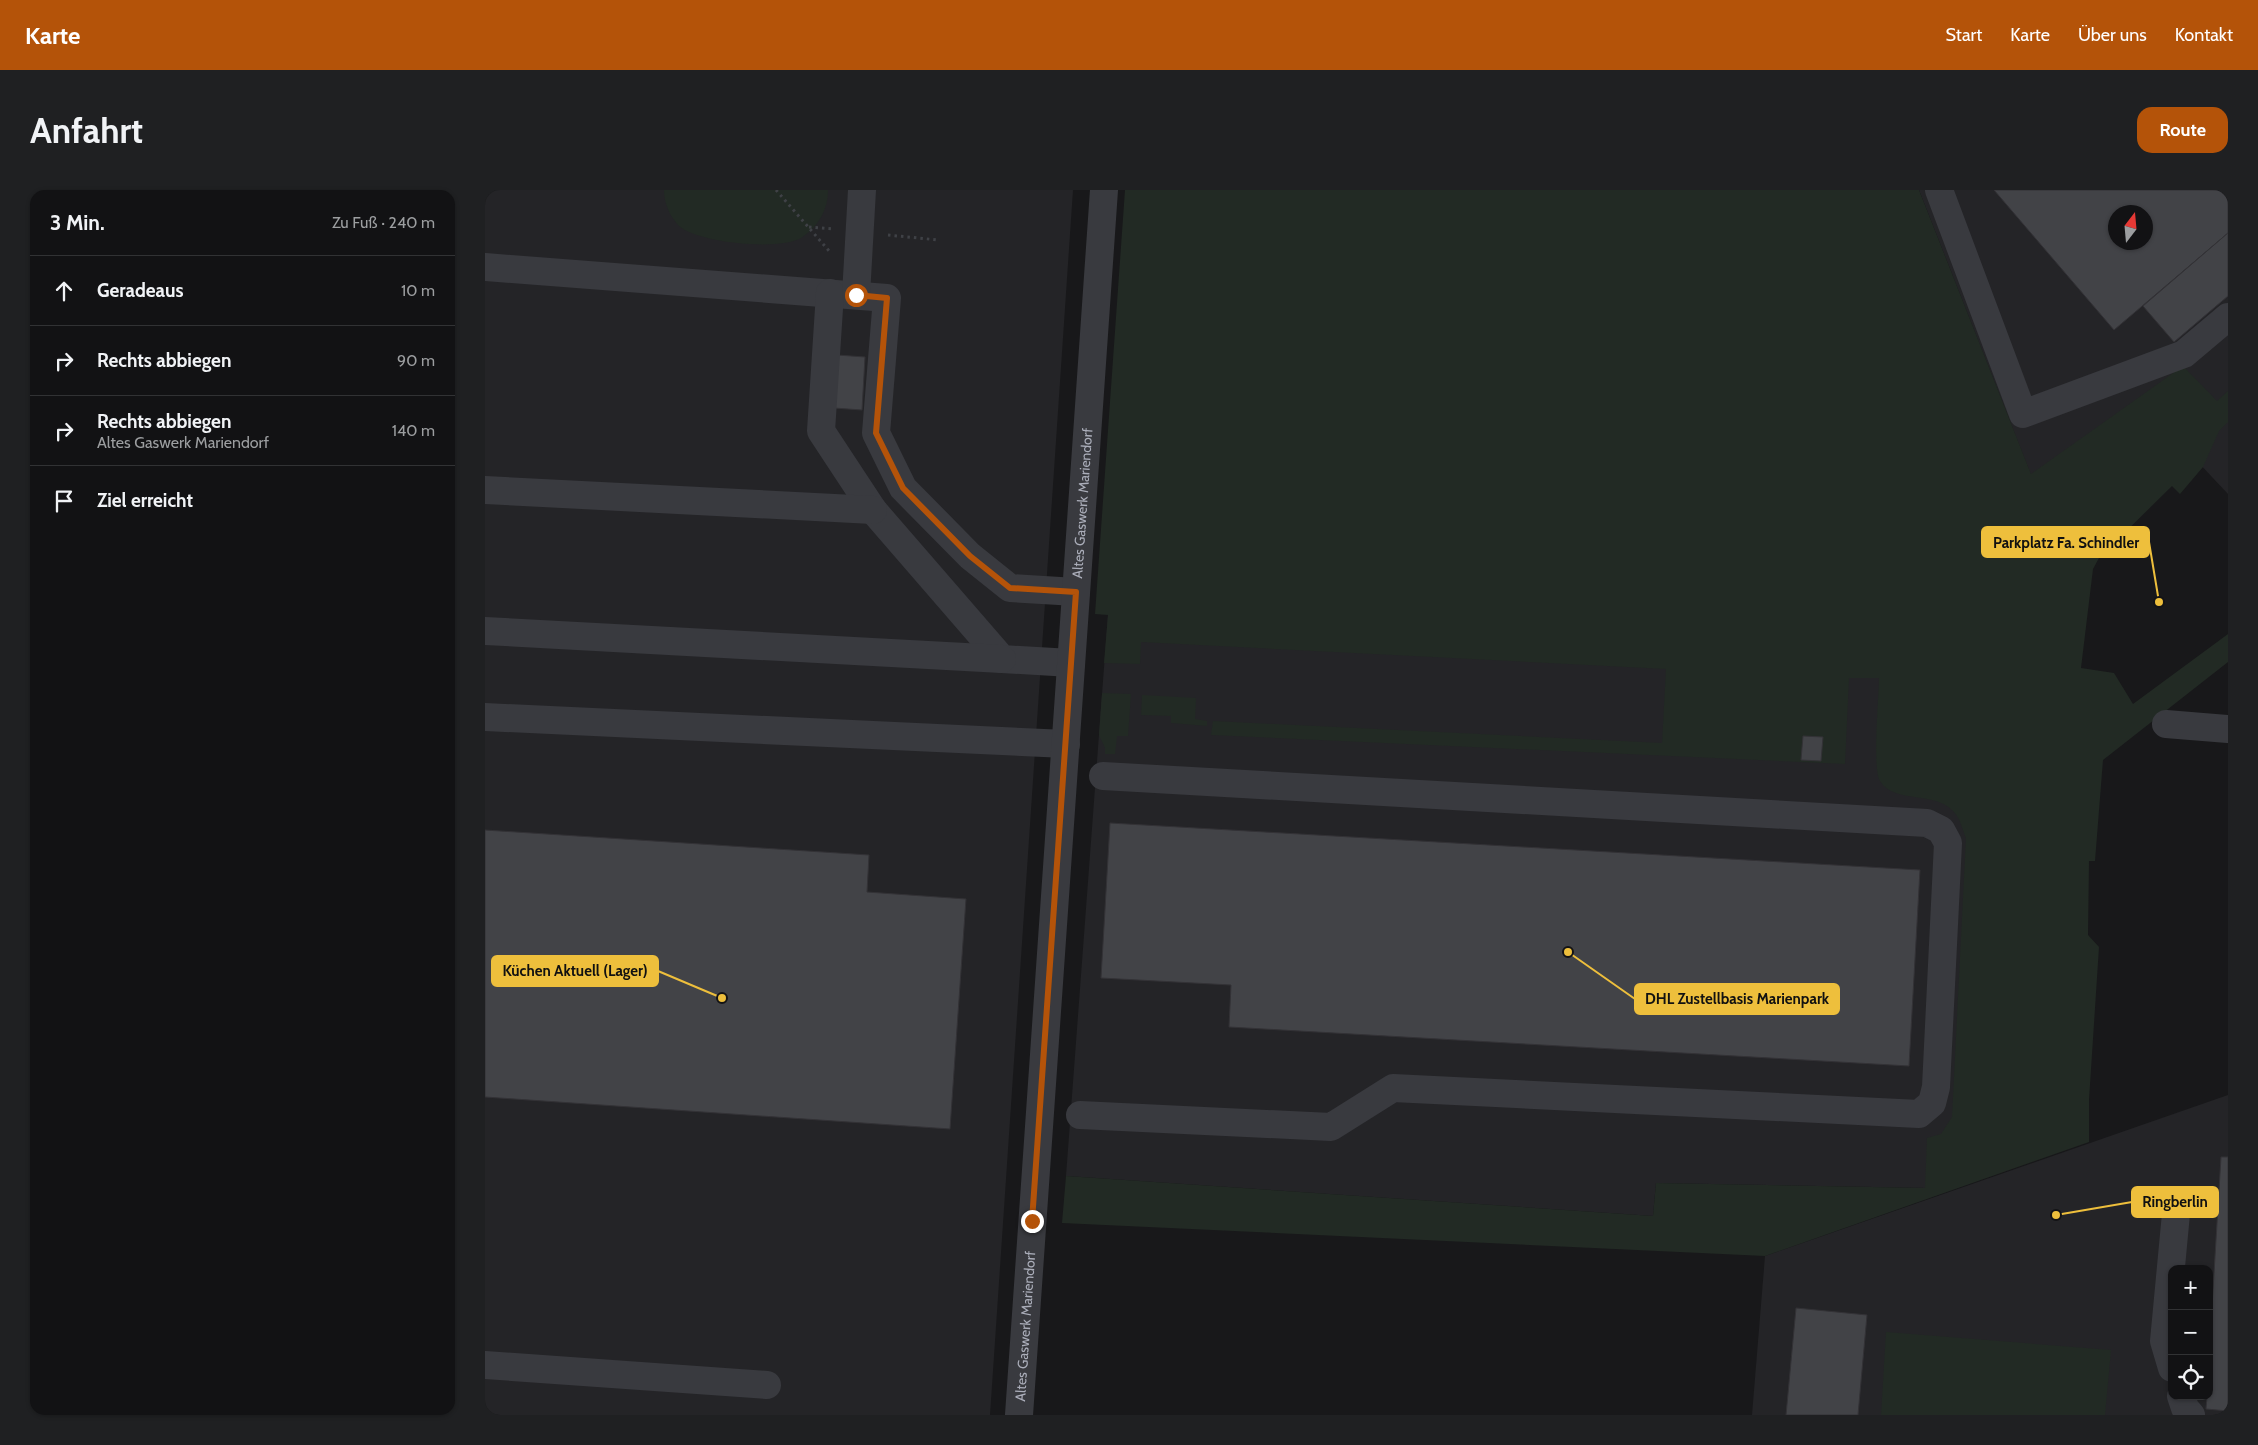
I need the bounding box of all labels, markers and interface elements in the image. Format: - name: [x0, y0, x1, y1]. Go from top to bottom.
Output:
- text: Karte: [25, 21, 80, 50]
- text: Start: [1946, 24, 1982, 46]
- text: Karte: [2010, 24, 2050, 46]
- text: Über uns: [2078, 24, 2147, 46]
- text: Kontakt: [2175, 24, 2233, 46]
- button: Route: [2137, 107, 2228, 153]
- text: Anfahrt: [30, 109, 143, 152]
- north arrow: [2108, 205, 2153, 250]
- text: 3 Min.: [50, 210, 105, 235]
- text: Zu Fuß · 240 m: [332, 213, 435, 232]
- icon: ahead: [50, 277, 78, 305]
- text: Geradeaus: [97, 279, 183, 302]
- text: 10 m: [401, 281, 435, 300]
- route start: [845, 284, 868, 307]
- icon: right: [50, 347, 78, 375]
- text: Rechts abbiegen: [97, 349, 231, 372]
- text: 90 m: [397, 351, 435, 370]
- text: Rechts abbiegen: [97, 410, 231, 433]
- icon: right: [50, 417, 78, 445]
- text: 140 m: [392, 421, 435, 440]
- street label: Altes Gaswerk Mariendorf: [1068, 427, 1096, 579]
- text: Altes Gaswerk Mariendorf: [97, 433, 269, 452]
- icon: arrive: [50, 487, 78, 515]
- text: Ziel erreicht: [97, 489, 193, 512]
- callout: Parkplatz Fa. Schindler: [1982, 527, 2149, 557]
- text: Parkplatz Fa. Schindler: [1993, 534, 2139, 552]
- callout: Küchen Aktuell (Lager): [492, 956, 658, 986]
- text: Küchen Aktuell (Lager): [502, 962, 648, 980]
- callout: DHL Zustellbasis Marienpark: [1635, 984, 1839, 1014]
- text: DHL Zustellbasis Marienpark: [1645, 990, 1830, 1008]
- callout: Ringberlin: [2132, 1187, 2218, 1217]
- text: Ringberlin: [2142, 1193, 2208, 1211]
- route end: [1021, 1210, 1044, 1233]
- street label: Altes Gaswerk Mariendorf: [1011, 1250, 1039, 1402]
- map controls: [2168, 1265, 2213, 1400]
- button: +: [2168, 1265, 2213, 1310]
- button: −: [2168, 1310, 2213, 1355]
- button: locate: [2168, 1355, 2213, 1400]

